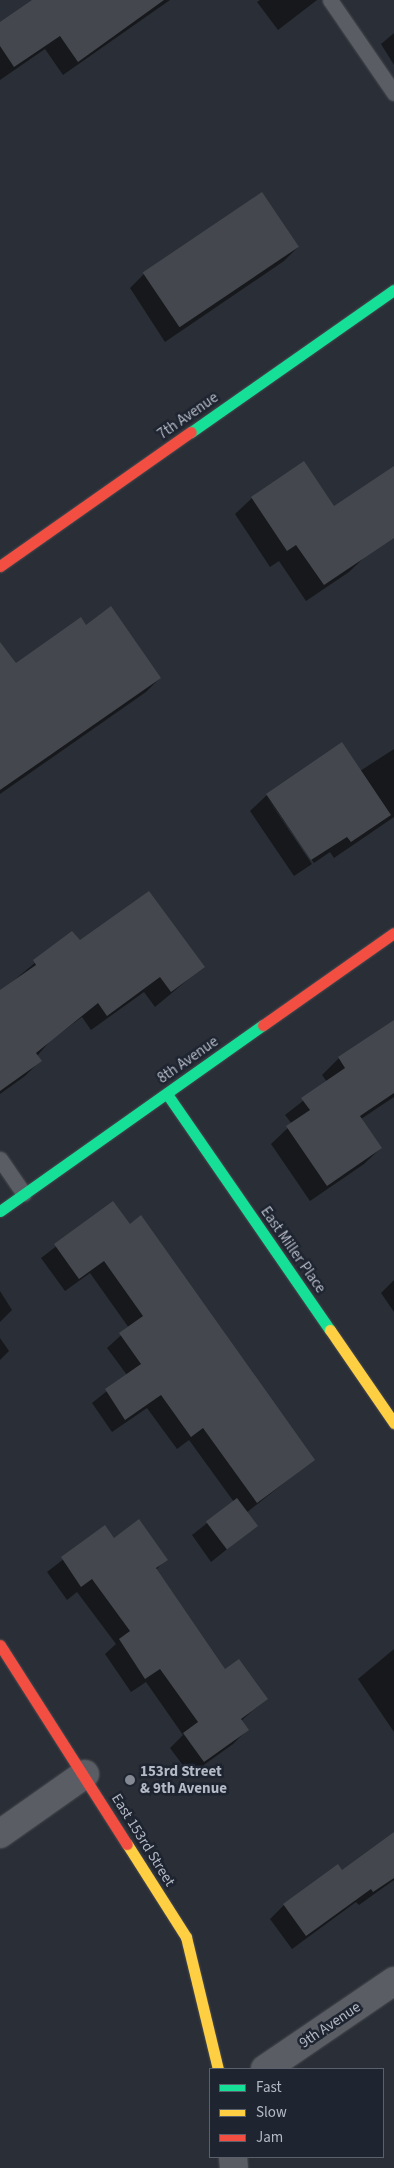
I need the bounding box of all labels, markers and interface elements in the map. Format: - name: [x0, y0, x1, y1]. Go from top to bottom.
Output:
- street label: 7th Avenue: [154, 389, 222, 443]
- street label: 8th Avenue: [154, 1033, 222, 1087]
- street label: East Miller Place: [257, 1203, 329, 1297]
- place label: 153rd Street & 9th Avenue: [140, 1762, 227, 1797]
- marker: 153rd Street & 9th Avenue: [124, 1774, 136, 1786]
- street label: East 153rd Street: [107, 1790, 179, 1890]
- street label: 9th Avenue: [296, 1998, 364, 2052]
- legend: [209, 2068, 384, 2158]
- text: Fast: [256, 2077, 282, 2098]
- text: Slow: [256, 2102, 287, 2123]
- text: Jam: [256, 2127, 283, 2148]

